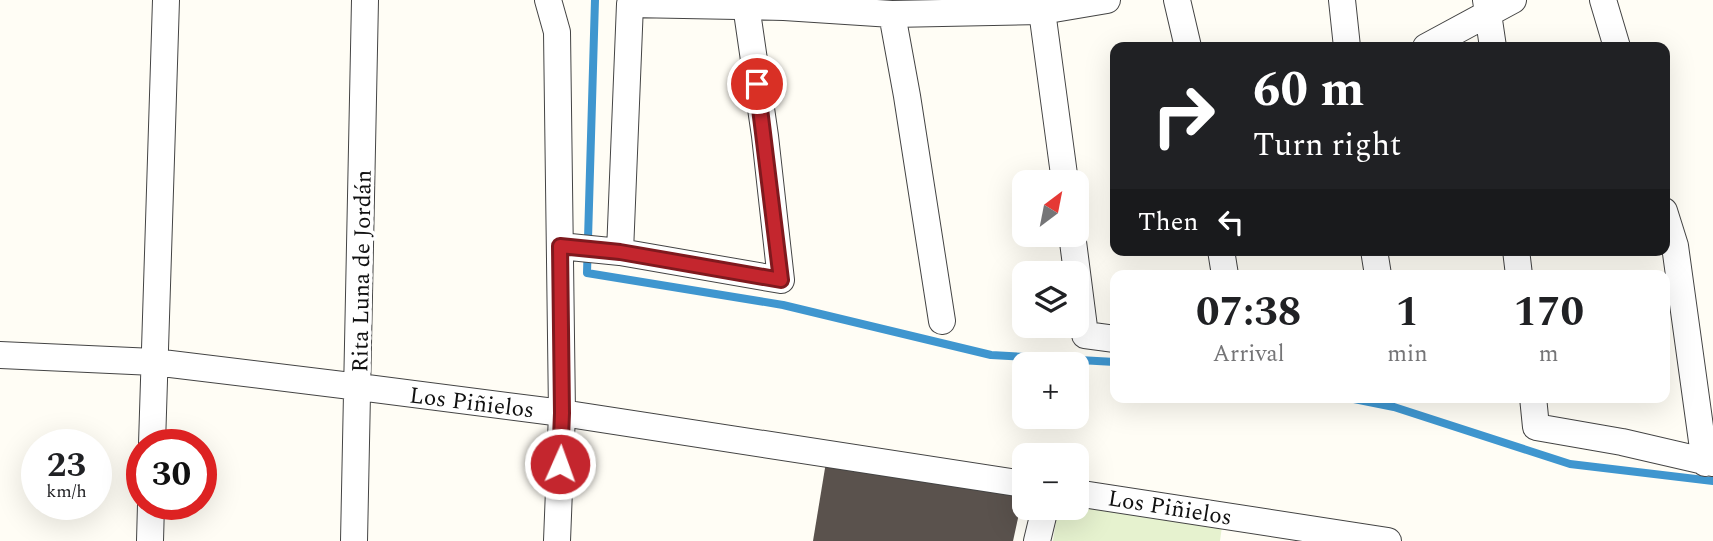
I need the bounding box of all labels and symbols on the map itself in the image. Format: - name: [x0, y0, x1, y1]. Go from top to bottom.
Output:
- pin: [727, 54, 787, 114]
- street label: Rita Luna de Jordán: [343, 169, 382, 373]
- north arrow: [1012, 170, 1088, 247]
- street label: Los Piñielos: [408, 378, 536, 428]
- position arrow: [523, 427, 597, 501]
- speed limit sign: 30: [126, 429, 217, 520]
- street label: Los Piñielos: [1105, 481, 1234, 536]

